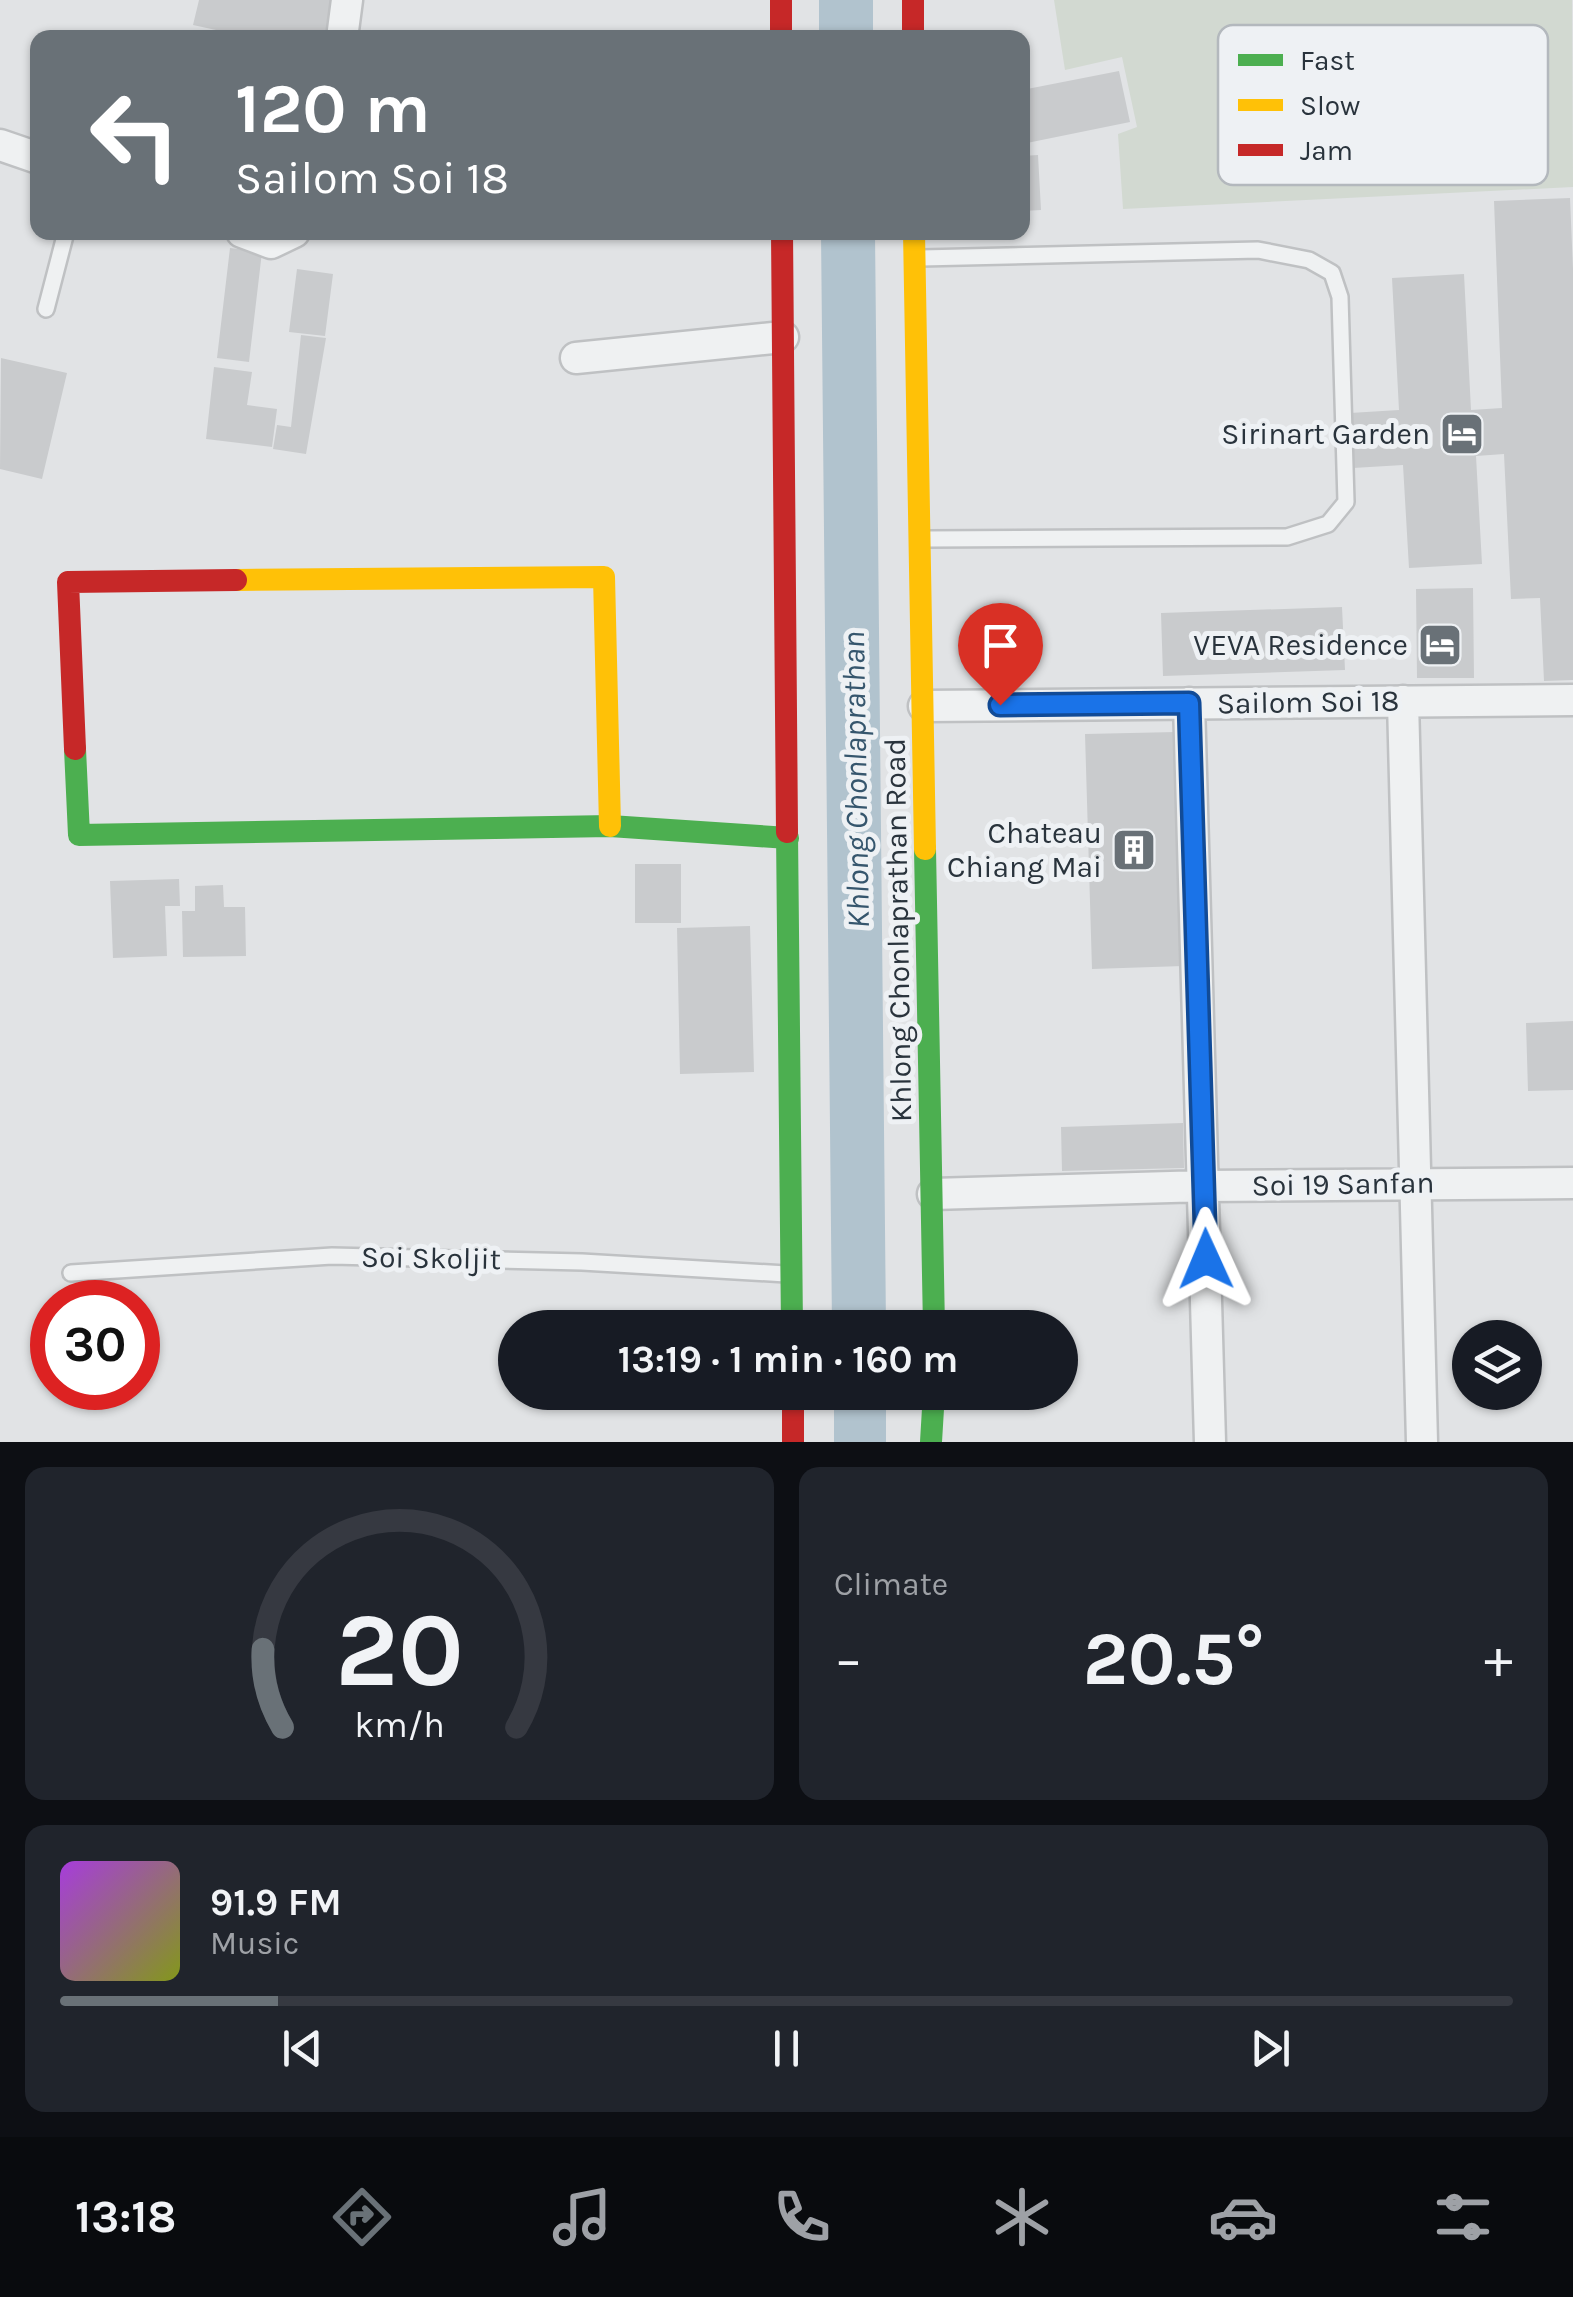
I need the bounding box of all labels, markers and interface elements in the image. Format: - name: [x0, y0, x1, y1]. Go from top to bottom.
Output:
- legend: [1218, 25, 1548, 185]
- text: Fast: [1300, 44, 1355, 77]
- text: 120 m: [235, 68, 431, 150]
- icon: left: [70, 70, 200, 200]
- text: Slow: [1300, 89, 1360, 122]
- text: Jam: [1300, 134, 1353, 167]
- text: Sailom Soi 18: [235, 152, 509, 204]
- hotel icon: Sirinart Garden: [1439, 411, 1485, 457]
- place label: Sirinart Garden: [1221, 416, 1430, 452]
- pin: [958, 603, 1043, 706]
- icon: arrive: [973, 618, 1028, 673]
- hotel icon: VEVA Residence: [1417, 622, 1463, 668]
- place label: VEVA Residence: [1193, 627, 1408, 663]
- water label: Khlong Chonlaprathan: [835, 631, 877, 929]
- street label: Sailom Soi 18: [1216, 682, 1400, 722]
- street label: Khlong Chonlaprathan Road: [877, 738, 919, 1122]
- place label: Chateau Chiang Mai: [947, 815, 1102, 885]
- building icon: Chateau Chiang Mai: [1111, 827, 1157, 873]
- street label: Soi 19 Sanfan: [1251, 1164, 1435, 1204]
- position arrow: [1154, 1207, 1258, 1311]
- street label: Soi Skoljit: [361, 1239, 501, 1277]
- speed limit sign: 30: [30, 1280, 160, 1410]
- map controls: [1452, 1320, 1542, 1410]
- button: layers: [1452, 1320, 1542, 1410]
- text: 13:19 · 1 min · 160 m: [618, 1337, 958, 1382]
- text: Climate: [834, 1566, 948, 1603]
- text: 20: [335, 1590, 464, 1711]
- text: 20.5°: [1083, 1615, 1264, 1703]
- text: −: [834, 1627, 863, 1691]
- text: +: [1484, 1627, 1513, 1691]
- text: km/h: [354, 1704, 445, 1746]
- text: 91.9 FM: [210, 1880, 342, 1925]
- text: Music: [210, 1925, 299, 1962]
- icon: previous: [275, 2021, 330, 2076]
- icon: pause: [759, 2021, 814, 2076]
- icon: next: [1243, 2021, 1298, 2076]
- icon: directions: [327, 2182, 397, 2252]
- icon: music: [547, 2182, 617, 2252]
- icon: phone: [767, 2182, 837, 2252]
- icon: climate: [987, 2182, 1057, 2252]
- icon: car: [1208, 2182, 1278, 2252]
- icon: filters: [1428, 2182, 1498, 2252]
- text: 13:18: [75, 2191, 176, 2243]

